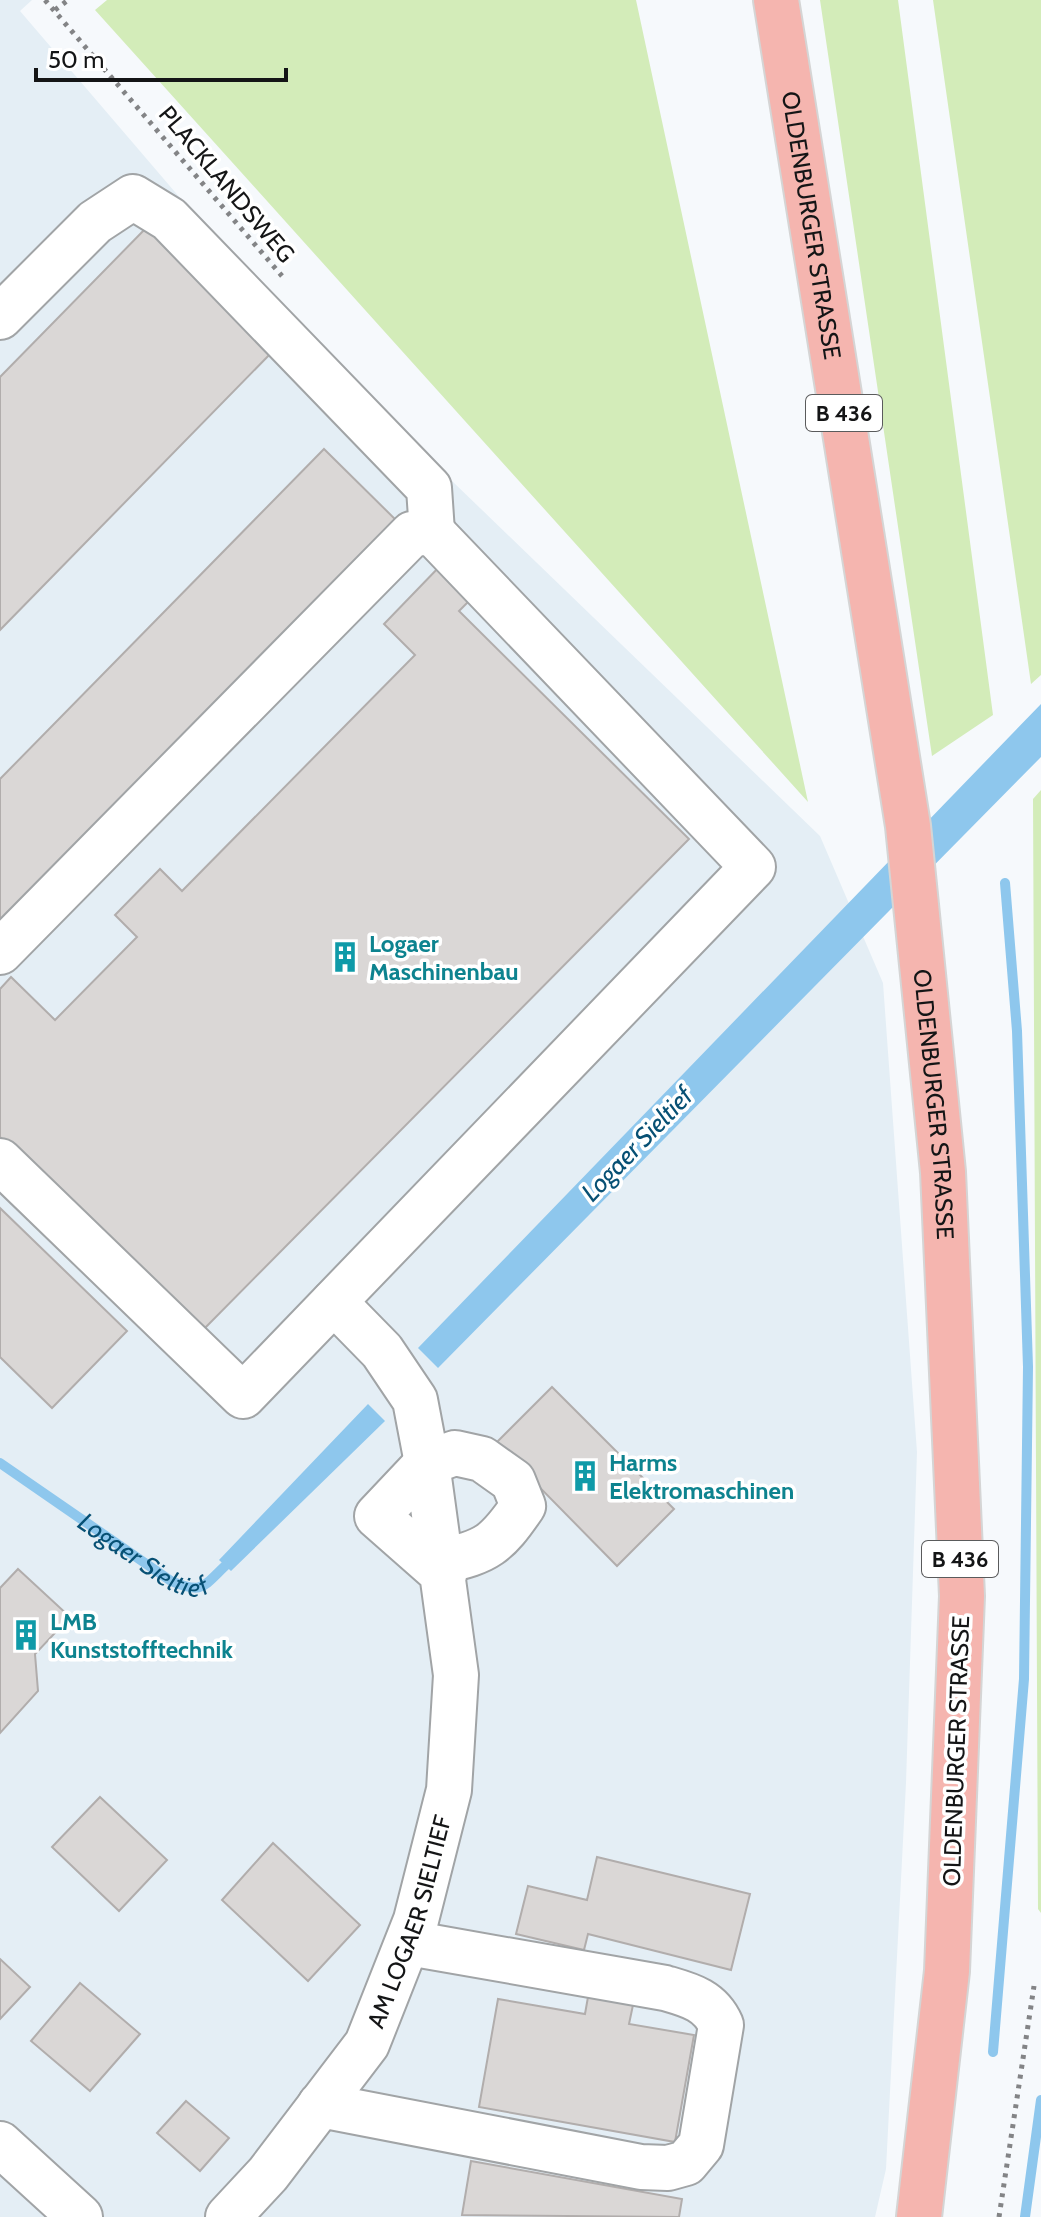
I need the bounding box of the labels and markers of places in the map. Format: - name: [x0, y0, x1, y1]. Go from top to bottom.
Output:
- place label: Logaer Maschinenbau: [369, 929, 519, 986]
- building icon: Logaer Maschinenbau: [328, 940, 362, 974]
- place label: Harms Elektromaschinen: [609, 1448, 794, 1505]
- building icon: Harms Elektromaschinen: [568, 1459, 602, 1493]
- place label: LMB Kunststofftechnik: [50, 1607, 233, 1664]
- building icon: LMB Kunststofftechnik: [9, 1618, 43, 1652]

